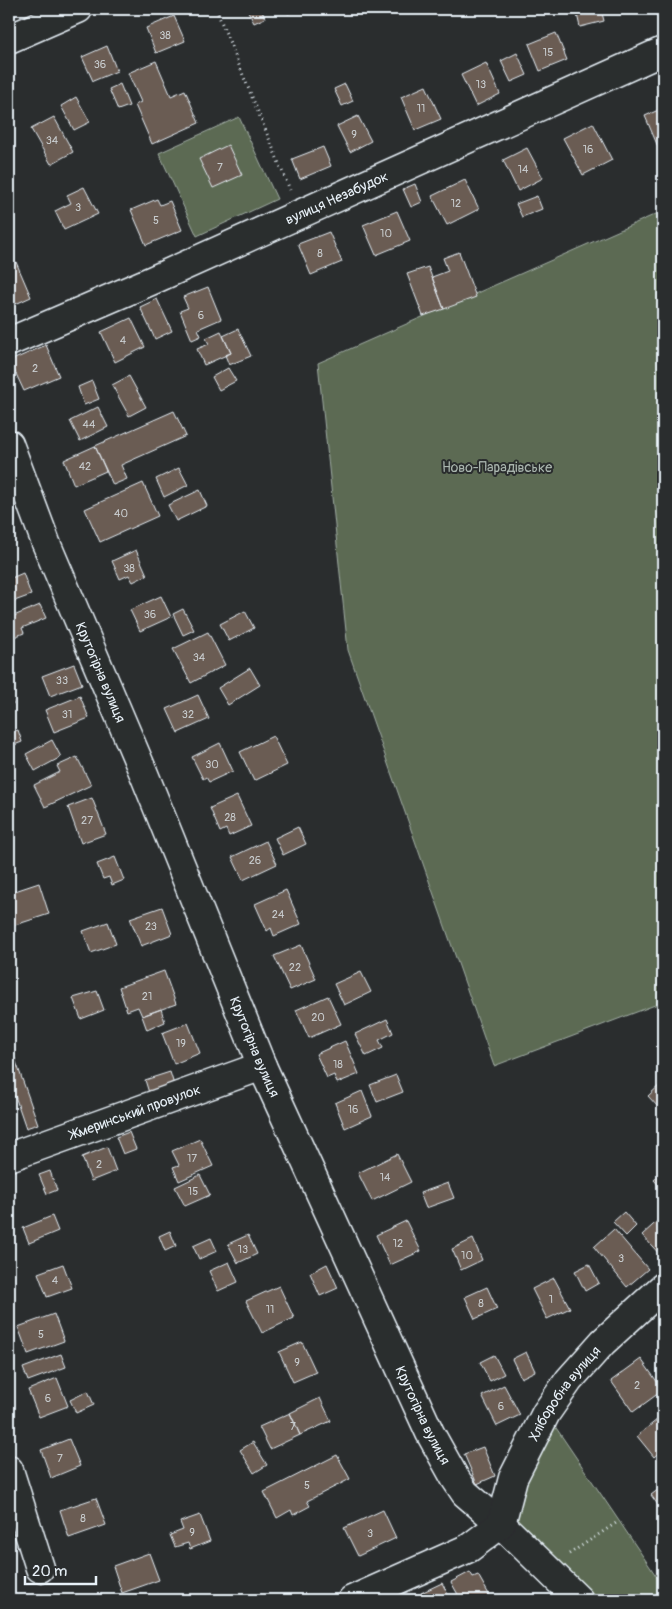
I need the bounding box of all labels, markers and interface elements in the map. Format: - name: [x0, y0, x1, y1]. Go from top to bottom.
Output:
- house number: 38: [159, 29, 171, 42]
- house number: 15: [543, 46, 553, 59]
- house number: 36: [94, 58, 106, 71]
- house number: 13: [476, 78, 486, 91]
- house number: 11: [417, 102, 425, 115]
- house number: 9: [351, 128, 357, 141]
- house number: 34: [46, 134, 59, 147]
- house number: 16: [583, 143, 593, 156]
- house number: 7: [217, 161, 223, 174]
- house number: 14: [518, 163, 529, 176]
- street label: вулиця Незабудок: [283, 168, 391, 228]
- house number: 12: [451, 197, 461, 210]
- house number: 3: [75, 201, 81, 214]
- house number: 5: [153, 214, 159, 227]
- house number: 10: [380, 227, 392, 240]
- house number: 8: [317, 247, 323, 260]
- house number: 6: [198, 309, 204, 322]
- house number: 4: [120, 334, 127, 347]
- house number: 2: [32, 362, 38, 375]
- house number: 44: [83, 418, 96, 431]
- park label: Ново-Парадівське: [442, 459, 552, 476]
- house number: 42: [79, 460, 91, 473]
- house number: 40: [114, 507, 128, 520]
- house number: 38: [123, 562, 135, 575]
- house number: 36: [144, 608, 156, 621]
- street label: Крутогірна вулиця: [72, 620, 129, 725]
- house number: 34: [193, 651, 206, 664]
- house number: 33: [56, 674, 68, 687]
- house number: 31: [62, 708, 72, 721]
- house number: 32: [182, 708, 194, 721]
- house number: 30: [205, 758, 219, 771]
- house number: 28: [224, 811, 236, 824]
- house number: 27: [81, 814, 93, 827]
- house number: 26: [249, 854, 261, 867]
- house number: 24: [272, 908, 285, 921]
- house number: 23: [145, 920, 157, 933]
- house number: 22: [289, 961, 301, 974]
- house number: 21: [142, 990, 152, 1003]
- street label: Крутогірна вулиця: [226, 994, 283, 1100]
- house number: 20: [311, 1011, 325, 1024]
- house number: 19: [176, 1037, 186, 1050]
- house number: 18: [333, 1058, 343, 1071]
- street label: Жмеринський провулок: [66, 1081, 203, 1144]
- house number: 16: [348, 1103, 358, 1116]
- house number: 17: [187, 1152, 197, 1165]
- house number: 2: [96, 1158, 102, 1171]
- house number: 14: [380, 1171, 391, 1184]
- house number: 15: [188, 1185, 198, 1198]
- house number: 12: [393, 1237, 403, 1250]
- house number: 13: [238, 1243, 248, 1256]
- house number: 10: [461, 1249, 473, 1262]
- house number: 3: [618, 1252, 624, 1265]
- house number: 4: [52, 1274, 59, 1287]
- house number: 1: [549, 1293, 553, 1306]
- house number: 8: [478, 1297, 484, 1310]
- house number: 11: [266, 1303, 274, 1316]
- house number: 5: [38, 1328, 44, 1341]
- street label: Хліборобна вулиця: [525, 1343, 604, 1444]
- house number: 9: [294, 1356, 300, 1369]
- street label: Крутогірна вулиця: [391, 1363, 454, 1468]
- house number: 2: [634, 1379, 640, 1392]
- house number: 6: [45, 1392, 51, 1405]
- house number: 6: [498, 1400, 504, 1413]
- house number: 7: [290, 1420, 296, 1433]
- house number: 7: [57, 1452, 63, 1465]
- house number: 5: [304, 1479, 310, 1492]
- house number: 8: [80, 1512, 86, 1525]
- house number: 9: [189, 1526, 195, 1539]
- house number: 3: [367, 1527, 373, 1540]
- scale bar: [25, 1554, 96, 1586]
- text: 20 m: [32, 1562, 67, 1581]

